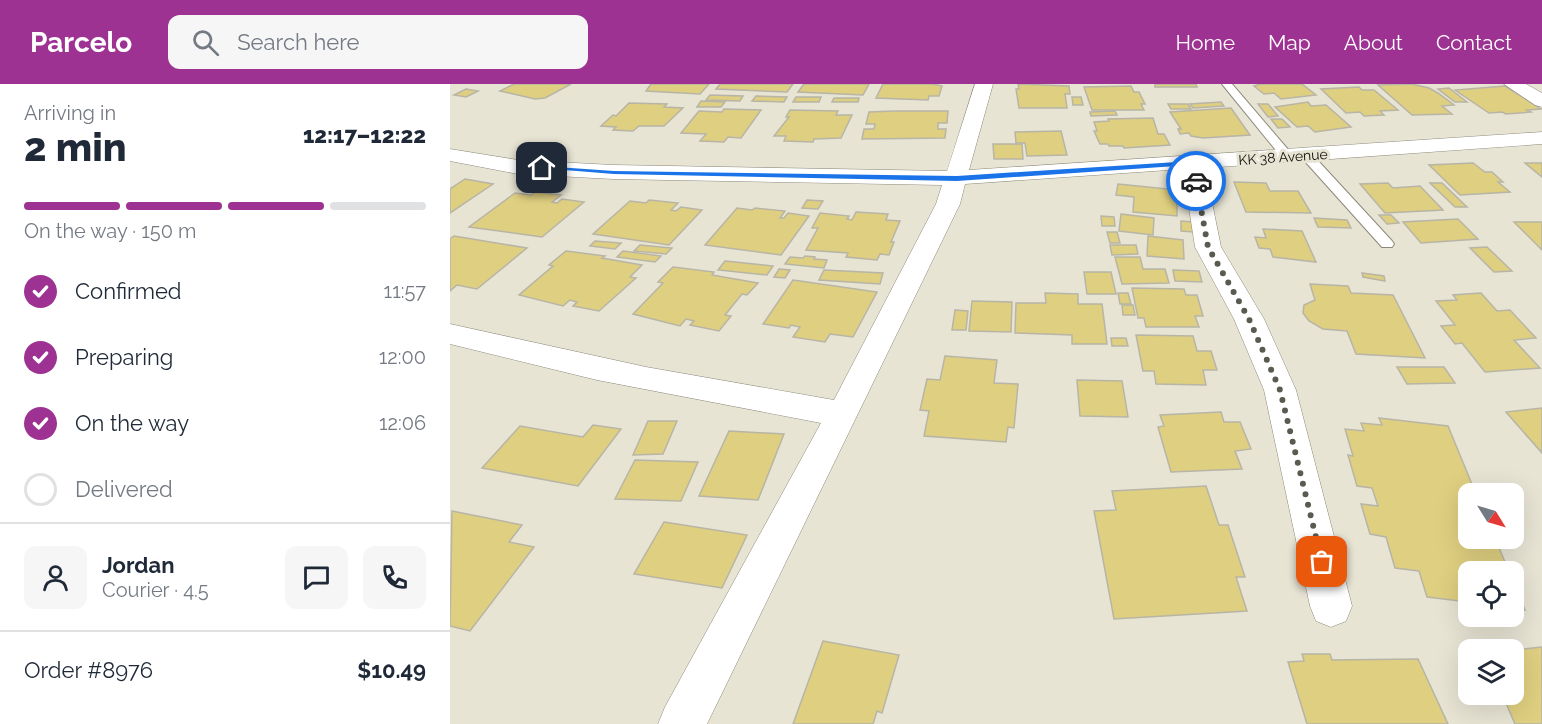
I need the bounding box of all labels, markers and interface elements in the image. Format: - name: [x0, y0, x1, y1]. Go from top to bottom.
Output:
- search box: [168, 15, 588, 69]
- text: Parcelo: [30, 26, 132, 59]
- icon: search: [189, 26, 222, 59]
- text: Search here: [237, 29, 359, 55]
- text: Home: [1176, 30, 1235, 55]
- text: Map: [1268, 30, 1311, 55]
- text: About: [1344, 30, 1403, 55]
- text: Contact: [1436, 30, 1512, 55]
- text: Arriving in: [24, 101, 116, 125]
- text: 12:17–12:22: [303, 122, 426, 148]
- text: 2 min: [24, 124, 127, 170]
- pin: [516, 142, 567, 193]
- street label: KK 38 Avenue: [1238, 146, 1328, 168]
- icon: home: [525, 151, 558, 184]
- courier: [1166, 151, 1226, 211]
- icon: car: [1180, 165, 1213, 198]
- text: On the way · 150 m: [24, 219, 196, 243]
- icon: check: [24, 275, 57, 308]
- text: Confirmed: [75, 278, 182, 304]
- text: 11:57: [384, 279, 426, 303]
- icon: check: [24, 341, 57, 374]
- text: Preparing: [75, 344, 173, 370]
- text: 12:00: [379, 345, 426, 369]
- icon: check: [24, 407, 57, 440]
- text: On the way: [75, 410, 189, 436]
- text: 12:06: [379, 411, 426, 435]
- text: Delivered: [75, 476, 173, 502]
- north arrow: [1458, 483, 1524, 549]
- map controls: [1458, 483, 1524, 705]
- pin: [1296, 536, 1347, 587]
- icon: bag: [1305, 545, 1338, 578]
- button: person: [24, 546, 87, 609]
- button: chat: [285, 546, 348, 609]
- button: phone: [363, 546, 426, 609]
- text: Jordan: [102, 552, 174, 578]
- button: locate: [1458, 561, 1524, 627]
- text: Courier · 4.5: [102, 578, 209, 602]
- button: layers: [1458, 639, 1524, 705]
- text: Order #8976: [24, 657, 153, 683]
- text: $10.49: [357, 657, 426, 683]

